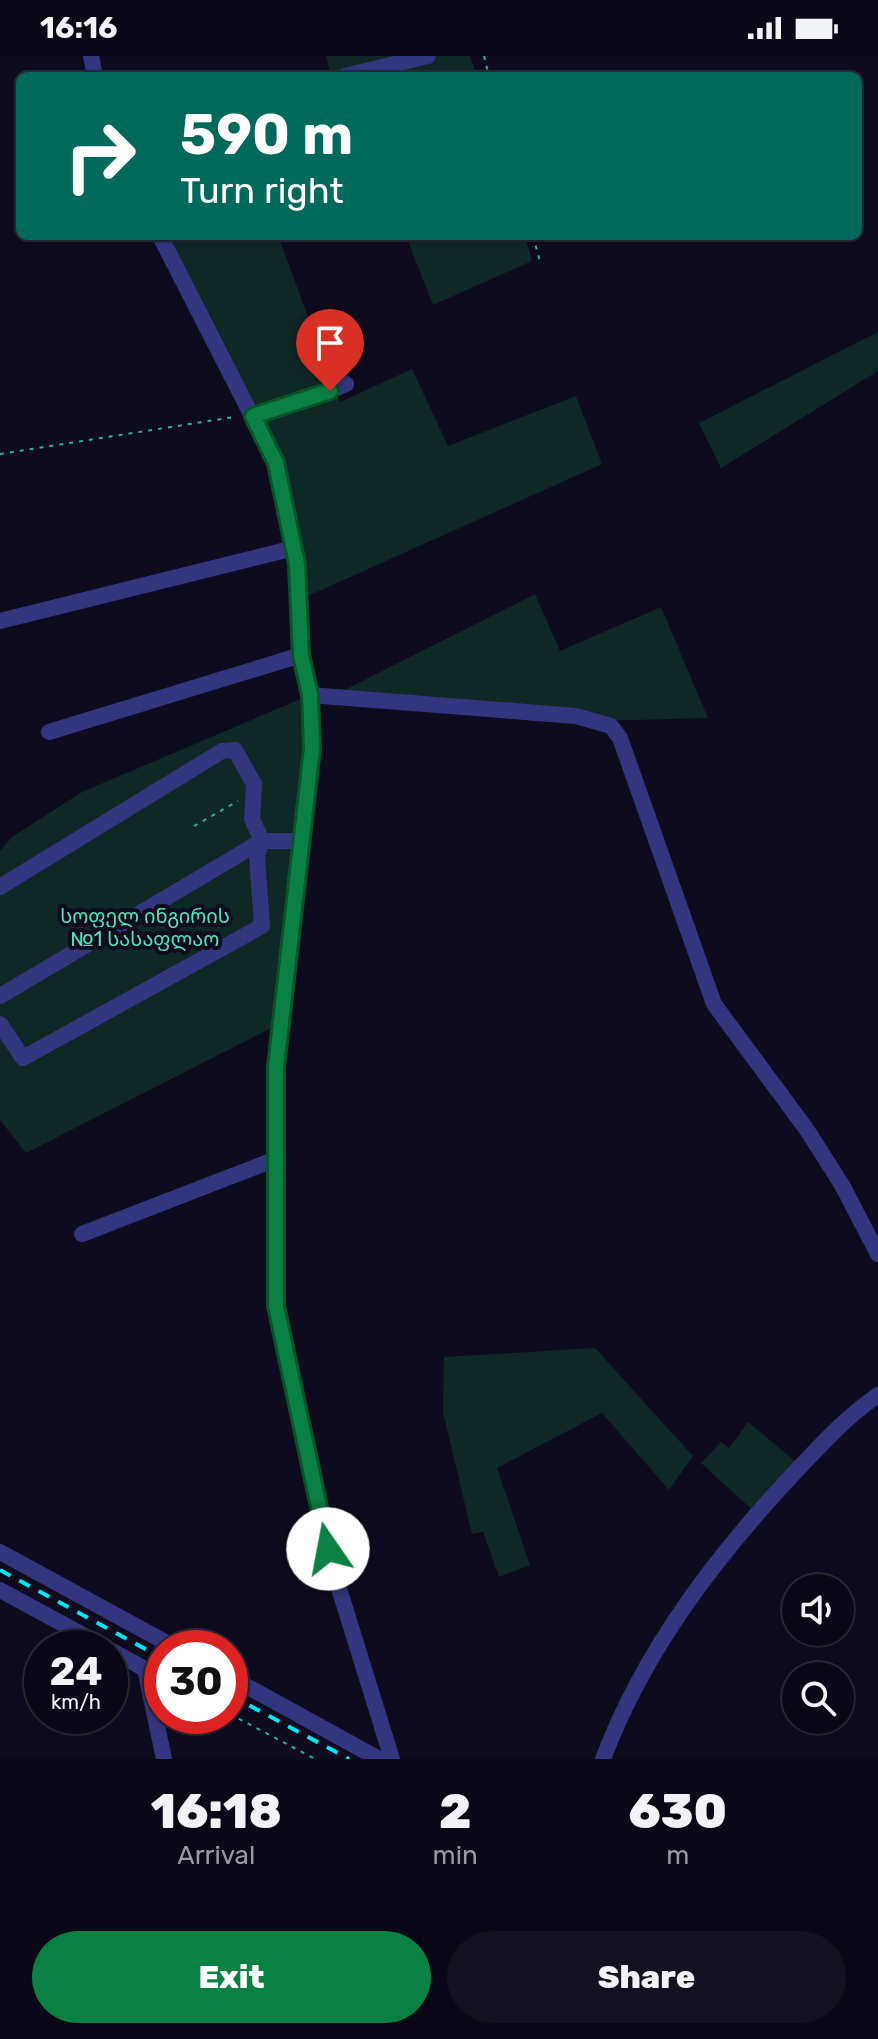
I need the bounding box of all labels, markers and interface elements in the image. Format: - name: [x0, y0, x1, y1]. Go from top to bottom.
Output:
- text: 16:16: [40, 10, 118, 46]
- text: 590 m: [180, 102, 353, 168]
- icon: right: [48, 104, 152, 208]
- text: Turn right: [180, 169, 344, 212]
- pin: [296, 309, 364, 391]
- icon: arrive: [308, 321, 352, 365]
- park label: სოფელ ინგირის №1 სასაფლაო: [60, 904, 230, 952]
- position arrow: [286, 1507, 370, 1591]
- map controls: [782, 1574, 854, 1734]
- button: sound: [782, 1574, 854, 1646]
- speed limit sign: 30: [144, 1630, 248, 1734]
- text: 24: [49, 1648, 103, 1695]
- button: search: [782, 1662, 854, 1734]
- text: km/h: [51, 1690, 101, 1714]
- text: 16:18: [151, 1783, 282, 1840]
- text: 2: [439, 1783, 471, 1840]
- text: 630: [629, 1783, 727, 1840]
- text: Arrival: [177, 1840, 255, 1871]
- text: min: [433, 1840, 478, 1871]
- text: m: [666, 1840, 689, 1871]
- button: Exit: [32, 1931, 431, 2023]
- button: Share: [447, 1931, 846, 2023]

